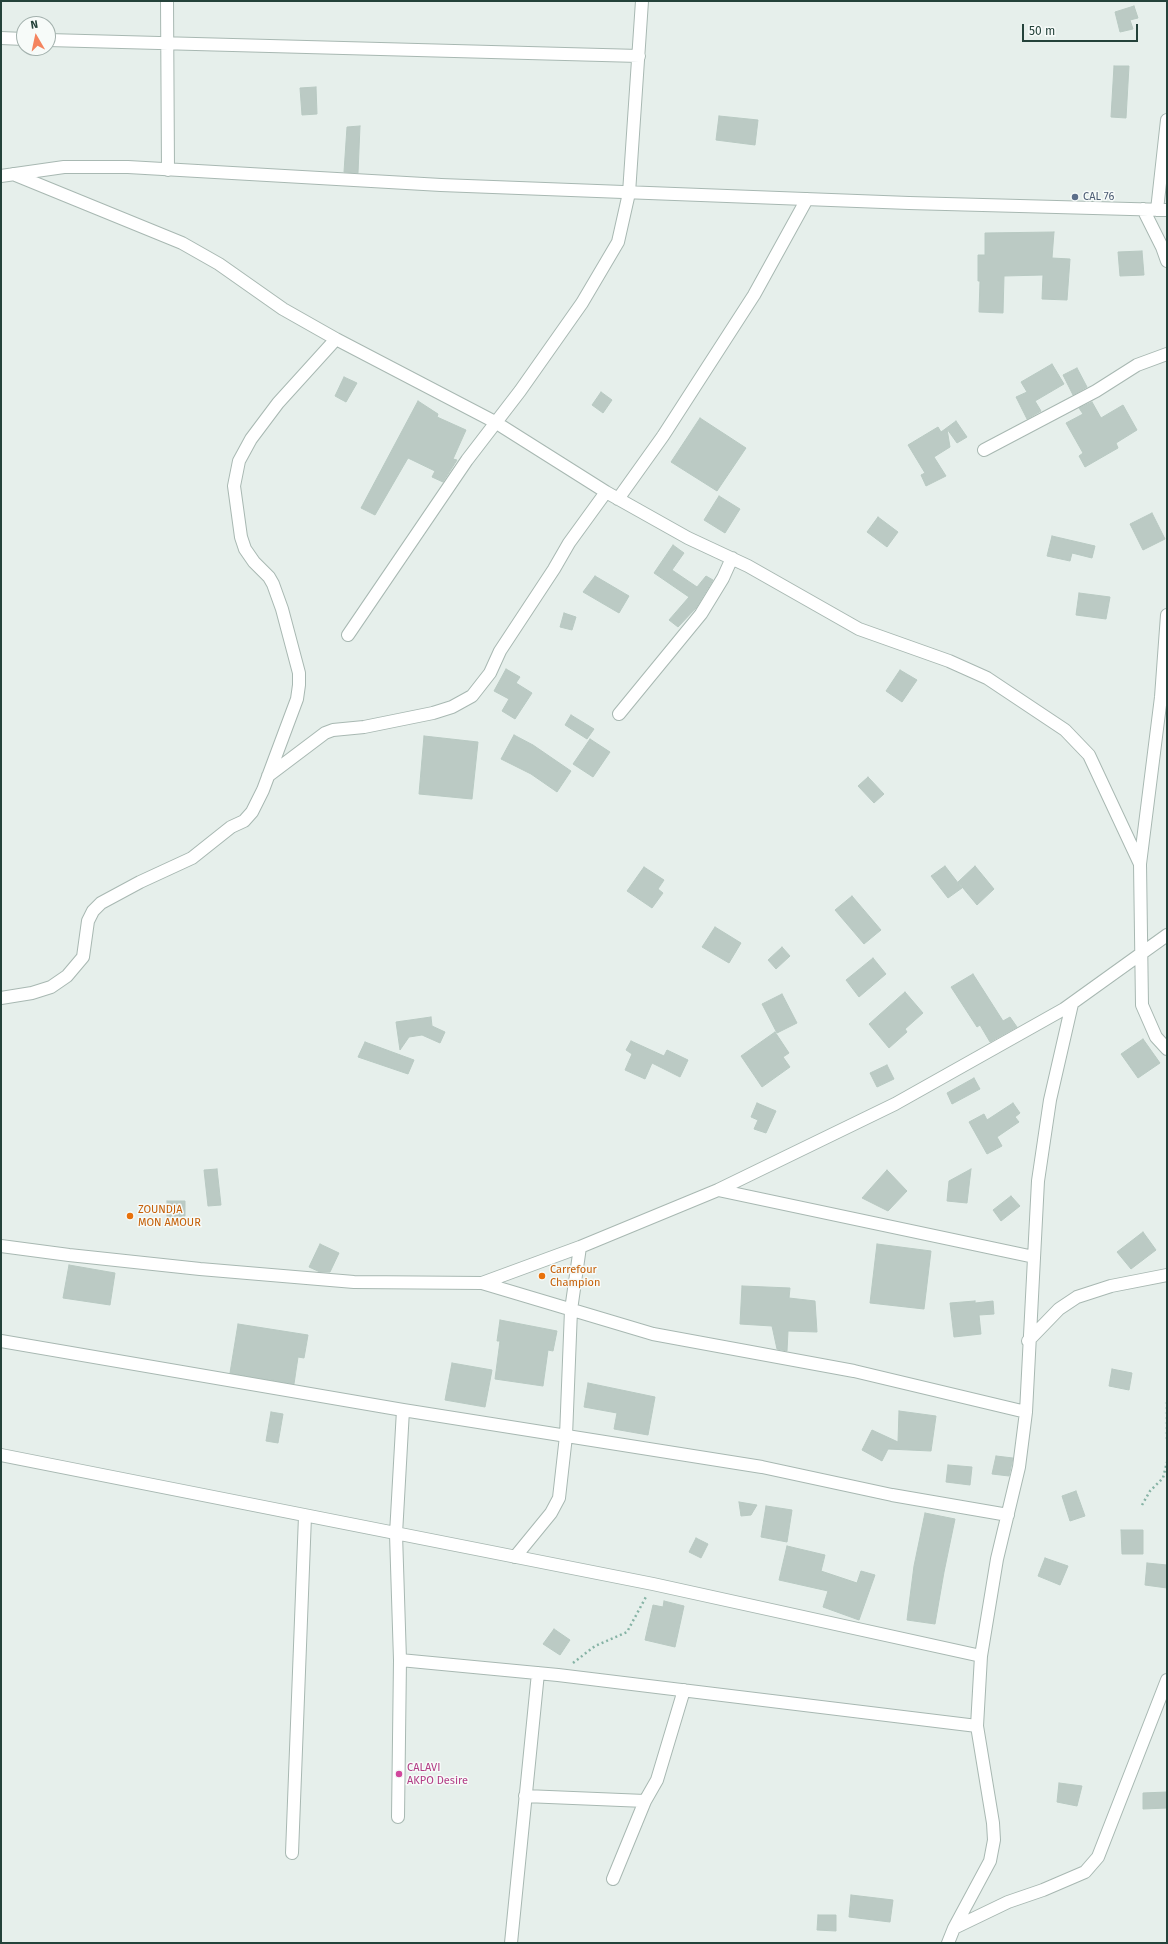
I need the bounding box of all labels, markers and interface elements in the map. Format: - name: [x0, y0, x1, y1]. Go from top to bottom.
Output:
- north arrow: [16, 16, 56, 56]
- scale bar: [1024, 16, 1140, 42]
- text: N: [30, 18, 39, 32]
- text: 50 m: [1029, 24, 1055, 38]
- place label: CAL 76: [1083, 190, 1114, 204]
- marker: CAL 76: [1070, 192, 1080, 202]
- place label: ZOUNDJA MON AMOUR: [138, 1203, 201, 1229]
- marker: ZOUNDJA MON AMOUR: [125, 1211, 135, 1221]
- place label: Carrefour Champion: [550, 1263, 600, 1289]
- marker: Carrefour Champion: [537, 1271, 547, 1281]
- place label: CALAVI AKPO Desire: [407, 1761, 468, 1787]
- marker: CALAVI AKPO Desire: [394, 1769, 404, 1779]

